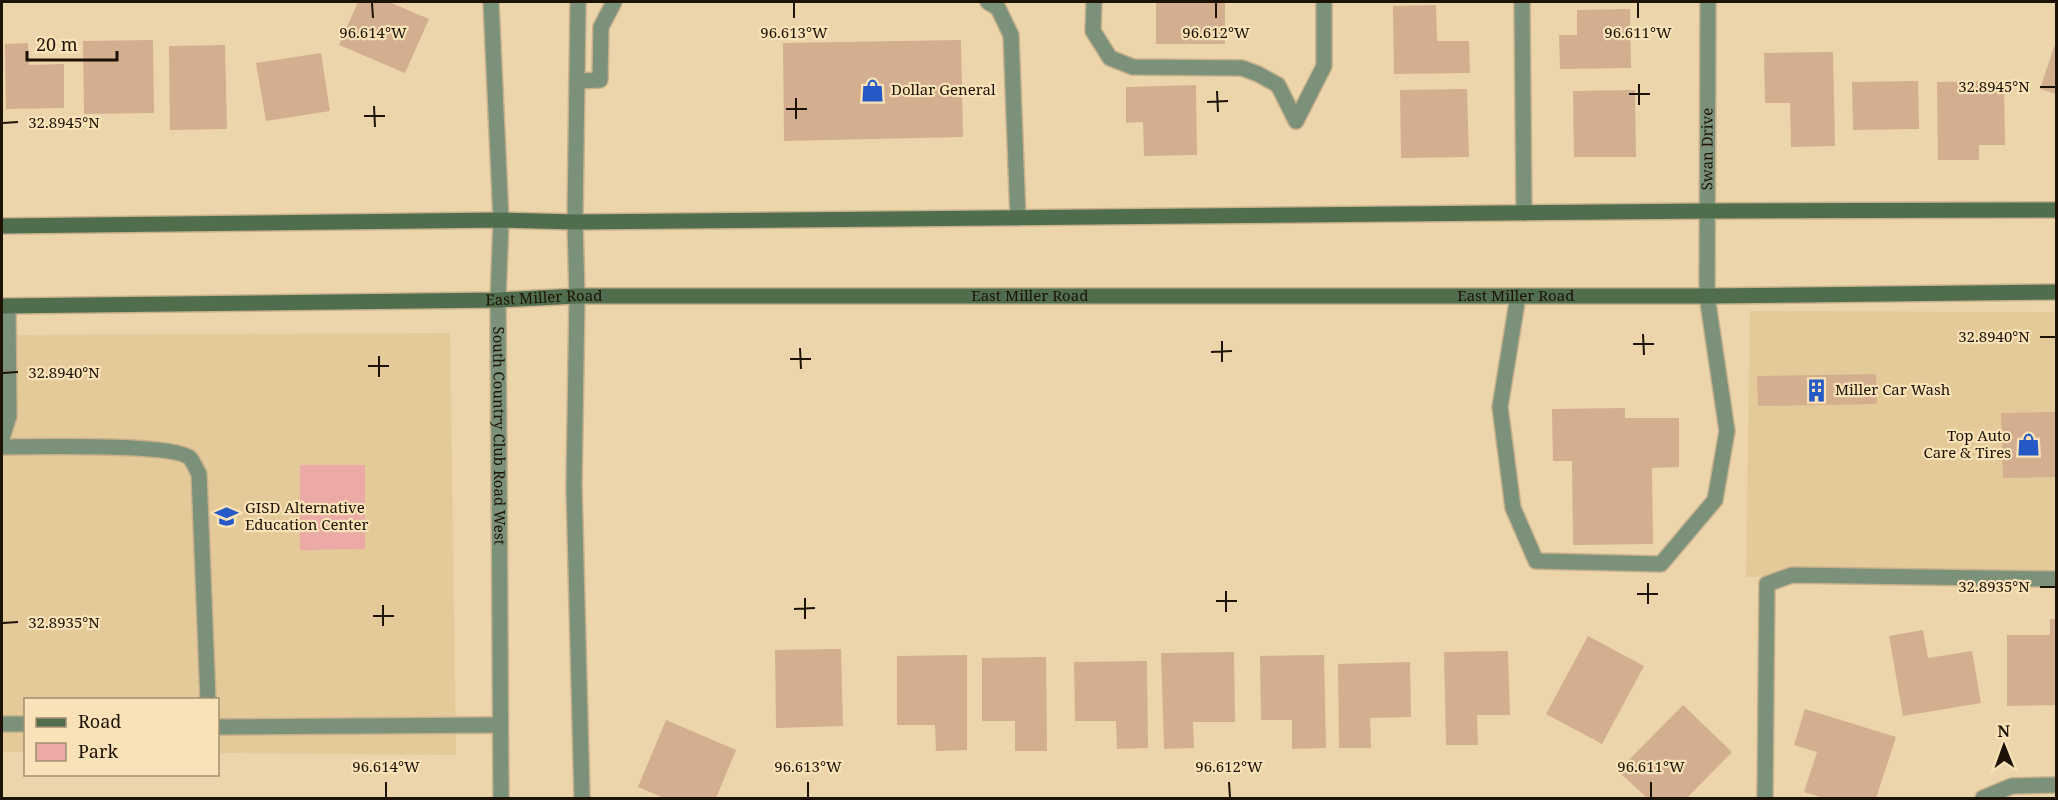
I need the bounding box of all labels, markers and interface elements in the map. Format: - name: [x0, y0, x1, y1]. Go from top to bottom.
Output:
- text: 96.614°W: [339, 22, 407, 42]
- text: 96.613°W: [760, 22, 828, 42]
- text: 96.612°W: [1182, 22, 1250, 42]
- text: 96.611°W: [1604, 22, 1672, 42]
- scale bar: [27, 24, 117, 62]
- text: 20 m: [36, 32, 78, 56]
- text: 32.8945°N: [1958, 76, 2030, 96]
- shop icon: Dollar General: [860, 77, 886, 103]
- place label: Dollar General: [891, 79, 996, 99]
- street label: Swan Drive: [1696, 108, 1717, 190]
- text: 32.8945°N: [28, 112, 100, 132]
- street label: East Miller Road: [485, 285, 602, 309]
- street label: East Miller Road: [971, 285, 1088, 305]
- street label: East Miller Road: [1457, 285, 1574, 305]
- street label: South Country Club Road West: [489, 326, 510, 545]
- text: 32.8940°N: [1958, 326, 2030, 346]
- text: 32.8940°N: [28, 362, 100, 382]
- building icon: Miller Car Wash: [1804, 377, 1830, 403]
- place label: Miller Car Wash: [1835, 379, 1951, 399]
- place label: Top Auto Care & Tires: [1923, 425, 2011, 462]
- shop icon: Top Auto Care & Tires: [2016, 432, 2042, 458]
- place label: GISD Alternative Education Center: [245, 497, 369, 534]
- school or university icon: GISD Alternative Education Center: [214, 504, 240, 530]
- text: 32.8935°N: [1958, 576, 2030, 596]
- text: 32.8935°N: [28, 612, 100, 632]
- legend: [24, 698, 219, 776]
- text: Road: [78, 709, 121, 733]
- north arrow: [1974, 716, 2034, 776]
- text: N: [1997, 720, 2011, 742]
- text: Park: [78, 739, 118, 763]
- text: 96.614°W: [352, 756, 420, 776]
- text: 96.613°W: [774, 756, 842, 776]
- text: 96.612°W: [1195, 756, 1263, 776]
- text: 96.611°W: [1617, 756, 1685, 776]

